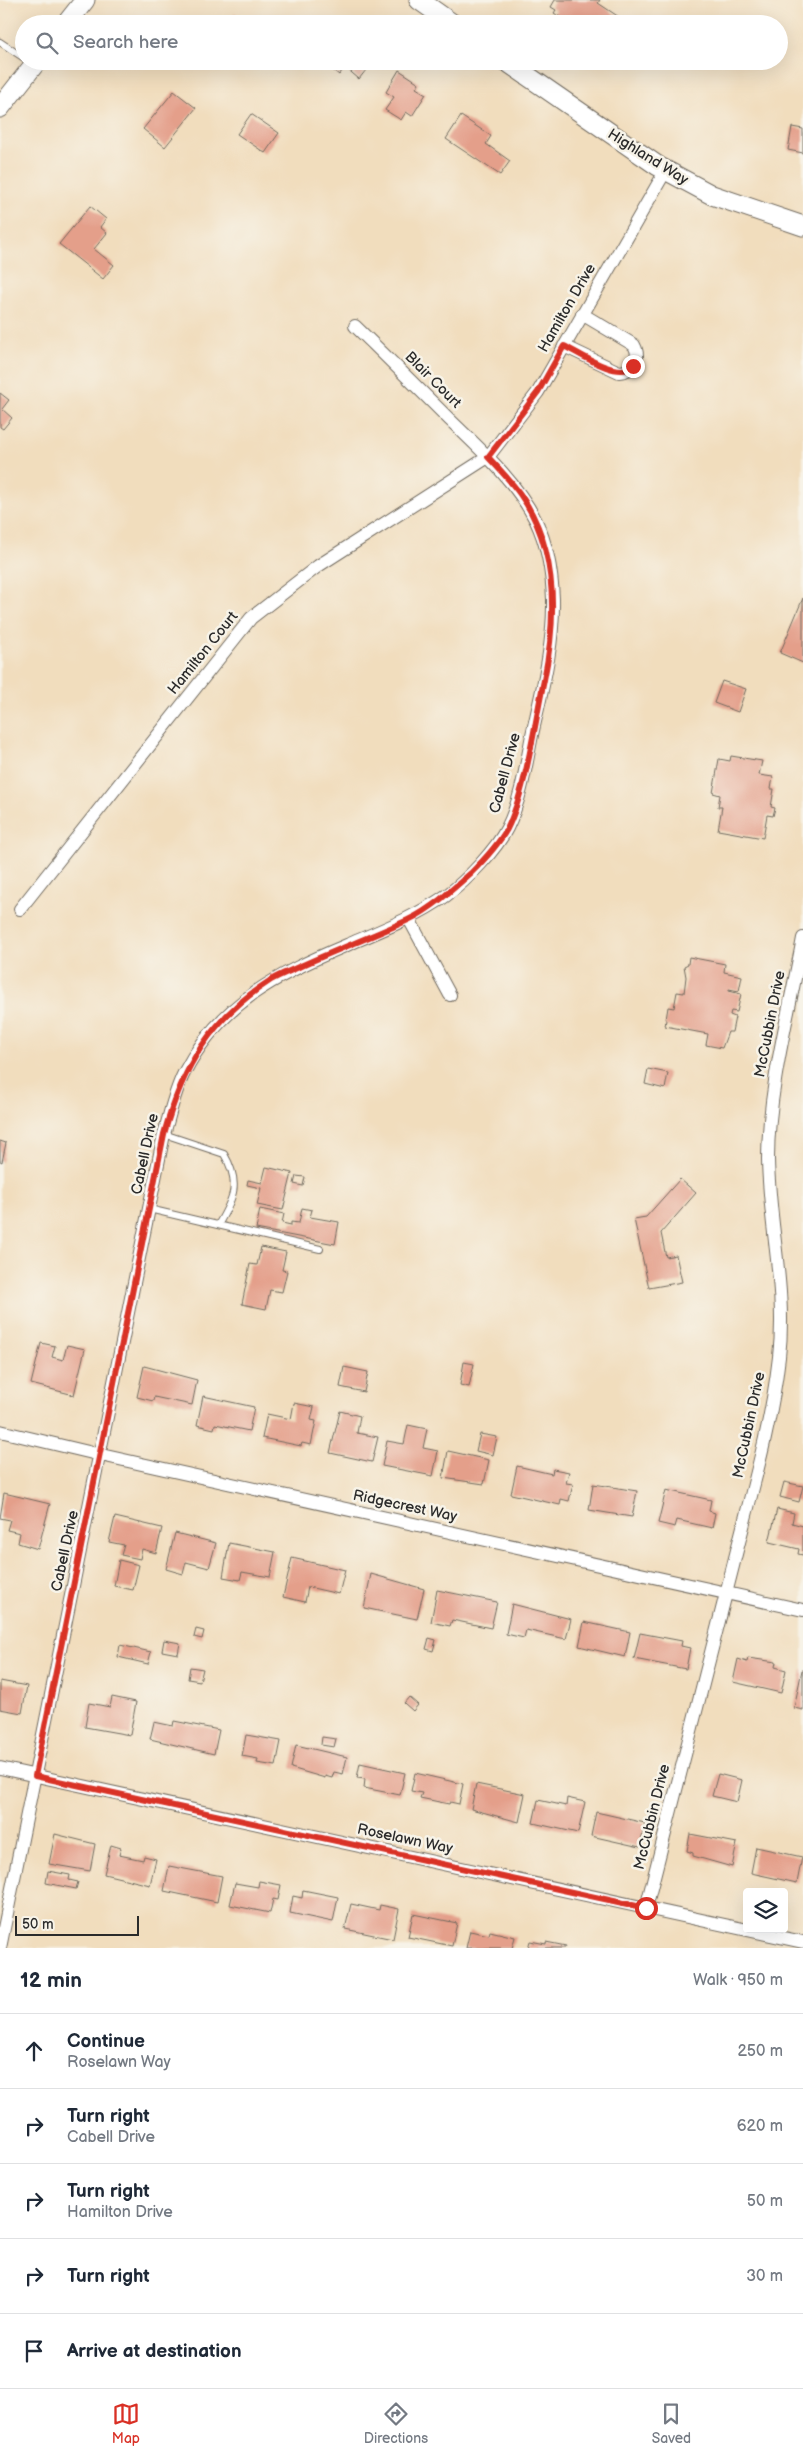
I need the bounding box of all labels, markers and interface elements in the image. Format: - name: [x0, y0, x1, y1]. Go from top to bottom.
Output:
- search box: [15, 15, 788, 70]
- icon: search: [33, 29, 61, 57]
- text: Search here: [73, 31, 178, 54]
- street label: Highland Way: [604, 125, 692, 189]
- street label: Hamilton Drive: [534, 260, 600, 356]
- street label: Blair Court: [401, 348, 466, 413]
- route end: [622, 355, 645, 378]
- street label: Hamilton Court: [164, 607, 243, 698]
- street label: Cabell Drive: [485, 731, 525, 815]
- street label: McCubbin Drive: [750, 969, 790, 1079]
- street label: Cabell Drive: [127, 1112, 163, 1196]
- street label: McCubbin Drive: [728, 1370, 770, 1480]
- street label: Ridgecrest Way: [351, 1486, 459, 1526]
- street label: Cabell Drive: [47, 1509, 83, 1593]
- street label: McCubbin Drive: [630, 1762, 674, 1872]
- street label: Roselawn Way: [355, 1820, 455, 1858]
- map controls: [743, 1888, 788, 1933]
- button: layers: [743, 1888, 788, 1933]
- route start: [635, 1897, 658, 1920]
- scale bar: [15, 1913, 139, 1936]
- text: 50 m: [22, 1916, 54, 1933]
- text: 12 min: [20, 1968, 82, 1993]
- text: Walk · 950 m: [693, 1971, 783, 1990]
- text: Continue: [67, 2030, 145, 2053]
- icon: ahead: [20, 2037, 48, 2065]
- text: 250 m: [737, 2042, 783, 2061]
- text: Roselawn Way: [67, 2053, 171, 2072]
- text: Turn right: [67, 2105, 150, 2128]
- icon: right: [20, 2112, 48, 2140]
- text: 620 m: [737, 2117, 783, 2136]
- text: Cabell Drive: [67, 2128, 155, 2147]
- text: Turn right: [67, 2180, 150, 2203]
- icon: right: [20, 2187, 48, 2215]
- text: 50 m: [747, 2192, 783, 2211]
- text: Hamilton Drive: [67, 2203, 173, 2222]
- icon: right: [20, 2262, 48, 2290]
- text: Turn right: [67, 2265, 150, 2288]
- text: 30 m: [746, 2267, 783, 2286]
- icon: arrive: [20, 2337, 48, 2365]
- text: Arrive at destination: [67, 2340, 242, 2363]
- tab: Map: [112, 2400, 140, 2447]
- tab: Directions: [364, 2400, 428, 2447]
- tab: Saved: [652, 2400, 691, 2447]

